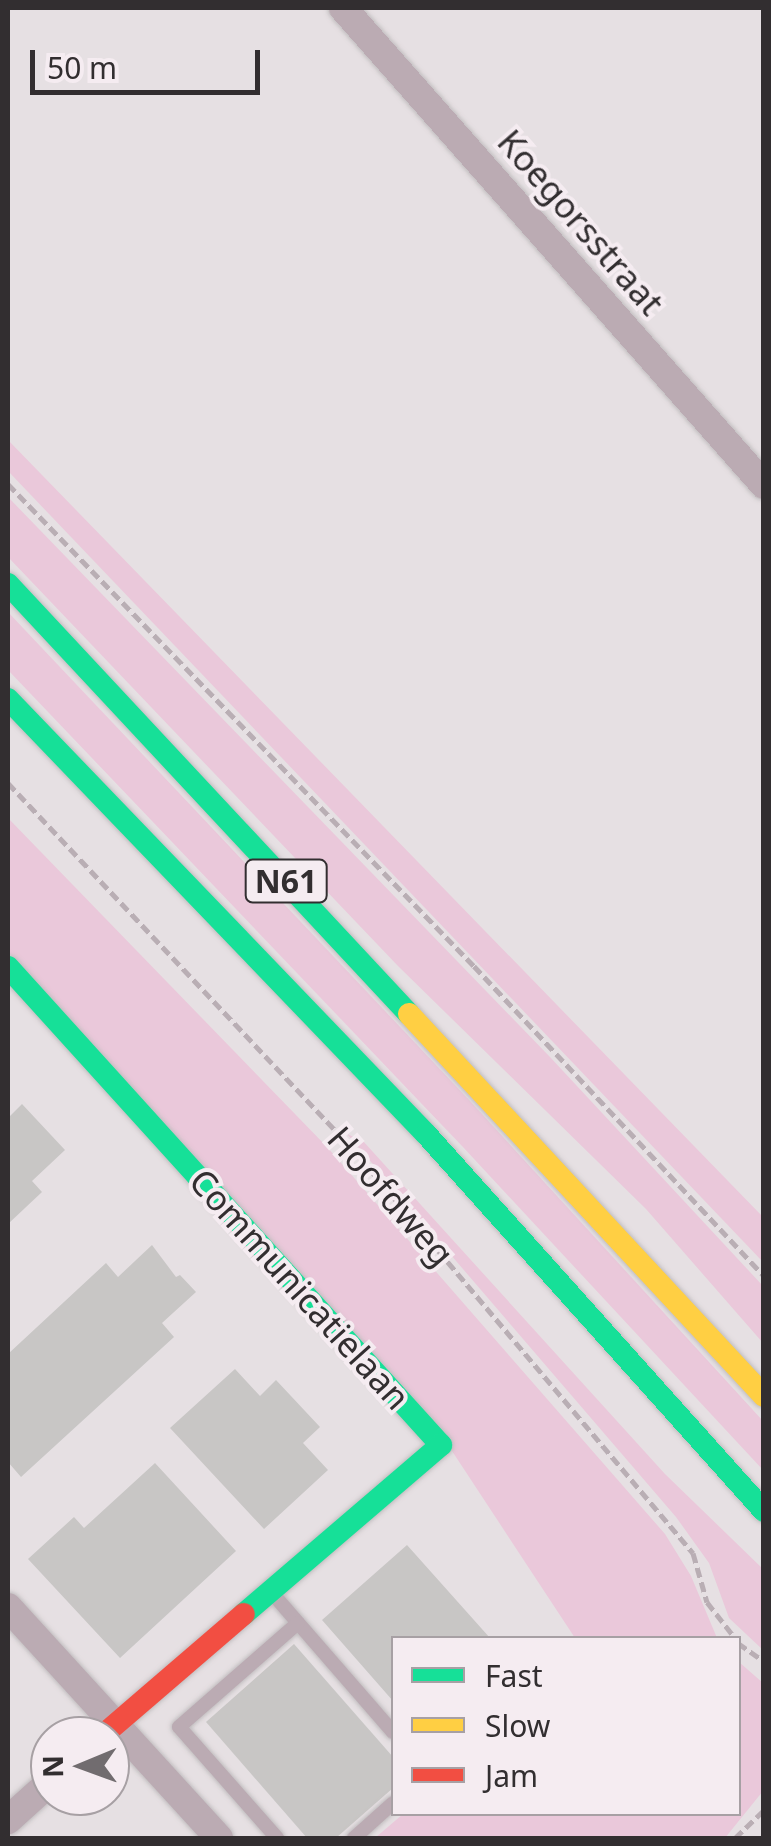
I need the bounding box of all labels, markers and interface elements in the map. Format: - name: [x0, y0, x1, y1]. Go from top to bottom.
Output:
- scale bar: [35, 30, 265, 92]
- text: 50 m: [47, 47, 117, 88]
- street label: Koegorsstraat: [489, 121, 673, 323]
- road number: N61: [244, 854, 328, 908]
- street label: Hoofdweg: [319, 1118, 463, 1274]
- street label: Communicatielaan: [181, 1160, 419, 1418]
- legend: [391, 1636, 741, 1816]
- text: Fast: [485, 1655, 543, 1696]
- text: Slow: [485, 1705, 550, 1746]
- north arrow: [30, 1716, 130, 1816]
- text: N: [33, 1755, 71, 1778]
- text: Jam: [485, 1755, 538, 1796]

